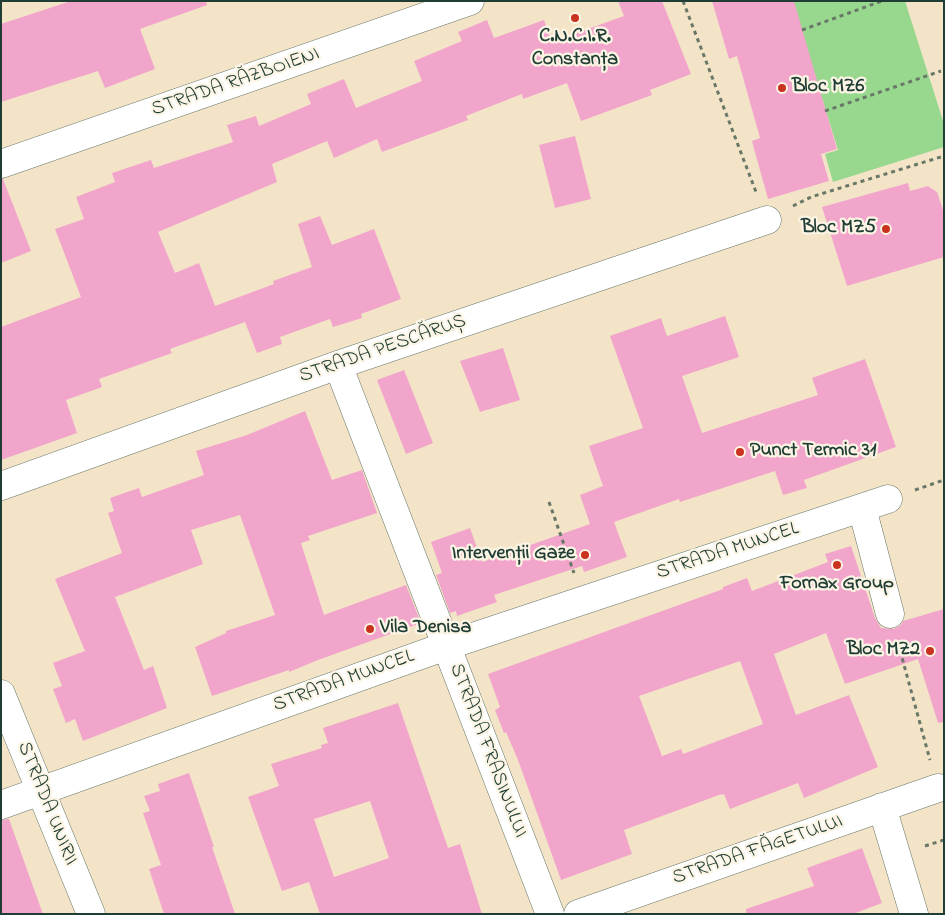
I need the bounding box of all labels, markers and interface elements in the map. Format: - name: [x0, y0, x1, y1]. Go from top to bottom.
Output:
- marker: C.N.C.I.R. Constanța: [569, 12, 581, 24]
- place label: C.N.C.I.R. Constanța: [532, 26, 618, 73]
- street label: STRADA RĂZBOIENI: [149, 43, 323, 123]
- place label: Bloc MZ6: [792, 76, 864, 100]
- marker: Bloc MZ6: [776, 82, 788, 94]
- place label: Bloc MZ5: [801, 217, 876, 241]
- marker: Bloc MZ5: [880, 223, 892, 235]
- street label: STRADA PESCĂRUȘ: [296, 310, 470, 390]
- place label: Punct Termic 31: [750, 440, 876, 464]
- marker: Punct Termic 31: [734, 446, 746, 458]
- street label: STRADA MUNCEL: [654, 518, 802, 586]
- place label: Intervenții Gaze: [452, 543, 575, 567]
- marker: Intervenții Gaze: [579, 549, 591, 561]
- marker: Fornax Group: [831, 559, 843, 571]
- place label: Fornax Group: [780, 573, 894, 597]
- place label: Vila Denisa: [380, 617, 471, 641]
- marker: Vila Denisa: [364, 623, 376, 635]
- place label: Bloc MZ2: [847, 639, 920, 663]
- street label: STRADA MUNCEL: [270, 645, 418, 719]
- marker: Bloc MZ2: [924, 645, 936, 657]
- street label: STRADA FRASINULUI: [443, 661, 531, 841]
- street label: STRADA UNIRII: [10, 739, 82, 869]
- street label: STRADA FĂGETULUI: [670, 811, 846, 891]

